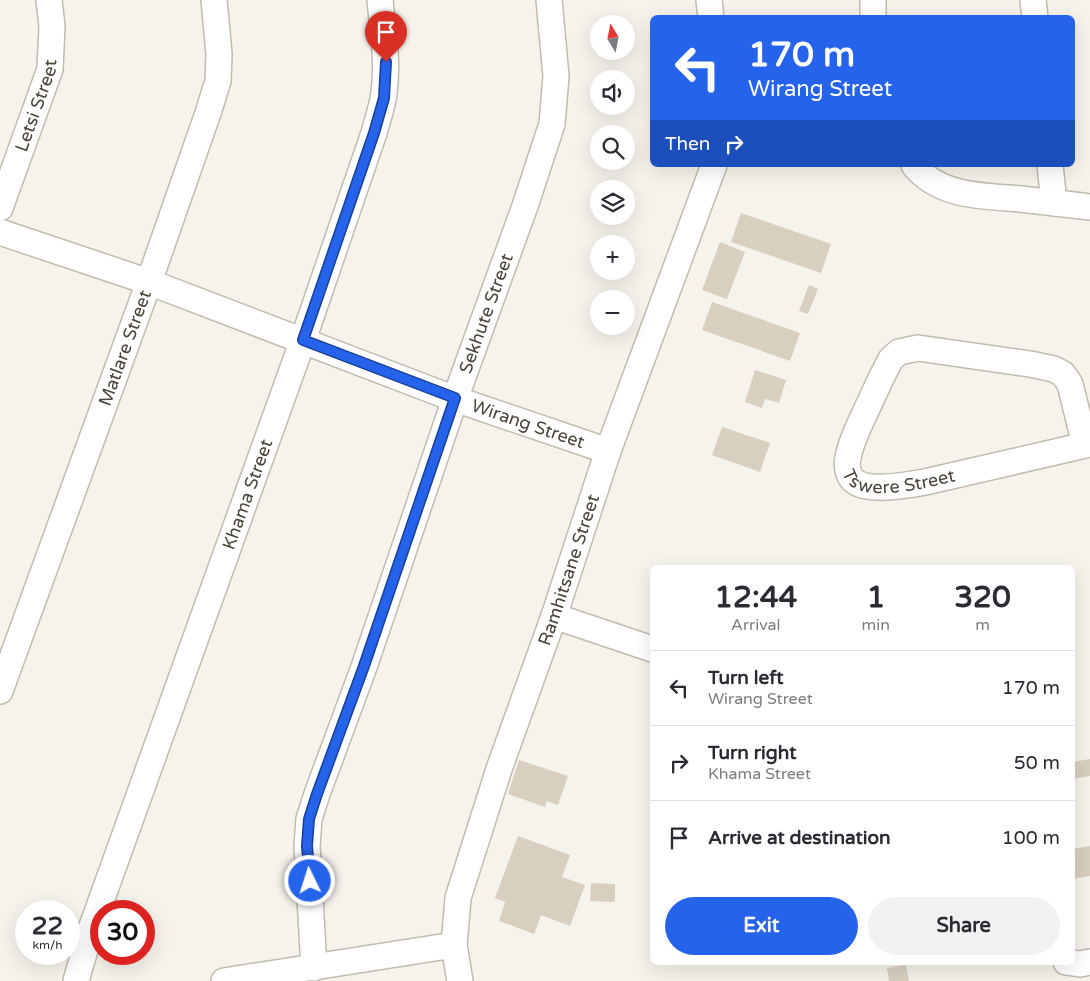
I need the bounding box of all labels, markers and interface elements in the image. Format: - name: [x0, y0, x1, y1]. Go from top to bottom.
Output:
- pin: [365, 11, 407, 62]
- north arrow: [590, 15, 635, 60]
- map controls: [590, 15, 635, 335]
- icon: arrive: [372, 18, 400, 46]
- text: 170 m: [748, 34, 855, 76]
- icon: left: [665, 35, 730, 100]
- street label: Letsi Street: [10, 59, 61, 155]
- button: sound: [590, 70, 635, 115]
- text: Wirang Street: [748, 76, 892, 102]
- button: search: [590, 125, 635, 170]
- icon: right: [720, 130, 748, 158]
- text: Then: [665, 133, 710, 155]
- button: layers: [590, 180, 635, 225]
- button: +: [590, 235, 635, 280]
- street label: Sekhute Street: [454, 250, 518, 376]
- street label: Matlare Street: [94, 287, 156, 409]
- button: −: [590, 290, 635, 335]
- street label: Wirang Street: [469, 394, 588, 453]
- street label: Khama Street: [217, 436, 277, 553]
- street label: Tswere Street: [837, 464, 957, 498]
- street label: Ramhitsane Street: [533, 491, 604, 649]
- text: 12:44: [714, 579, 797, 616]
- text: 1: [866, 579, 885, 616]
- text: 320: [954, 579, 1011, 616]
- text: Arrival: [731, 615, 781, 635]
- text: min: [862, 615, 890, 635]
- text: m: [975, 615, 990, 635]
- text: Turn left: [708, 667, 784, 689]
- icon: left: [665, 674, 693, 702]
- text: 170 m: [1002, 677, 1060, 699]
- text: Wirang Street: [708, 689, 813, 709]
- text: Turn right: [708, 742, 796, 764]
- icon: right: [665, 749, 693, 777]
- text: 50 m: [1014, 752, 1060, 774]
- text: Khama Street: [708, 764, 811, 784]
- icon: arrive: [665, 824, 693, 852]
- text: Arrive at destination: [708, 827, 891, 849]
- text: 100 m: [1002, 827, 1060, 849]
- position arrow: [283, 854, 335, 906]
- button: Exit: [665, 897, 858, 955]
- button: Share: [868, 897, 1060, 955]
- speed limit sign: 30: [90, 900, 155, 965]
- text: 22: [32, 911, 63, 941]
- text: km/h: [32, 938, 63, 952]

